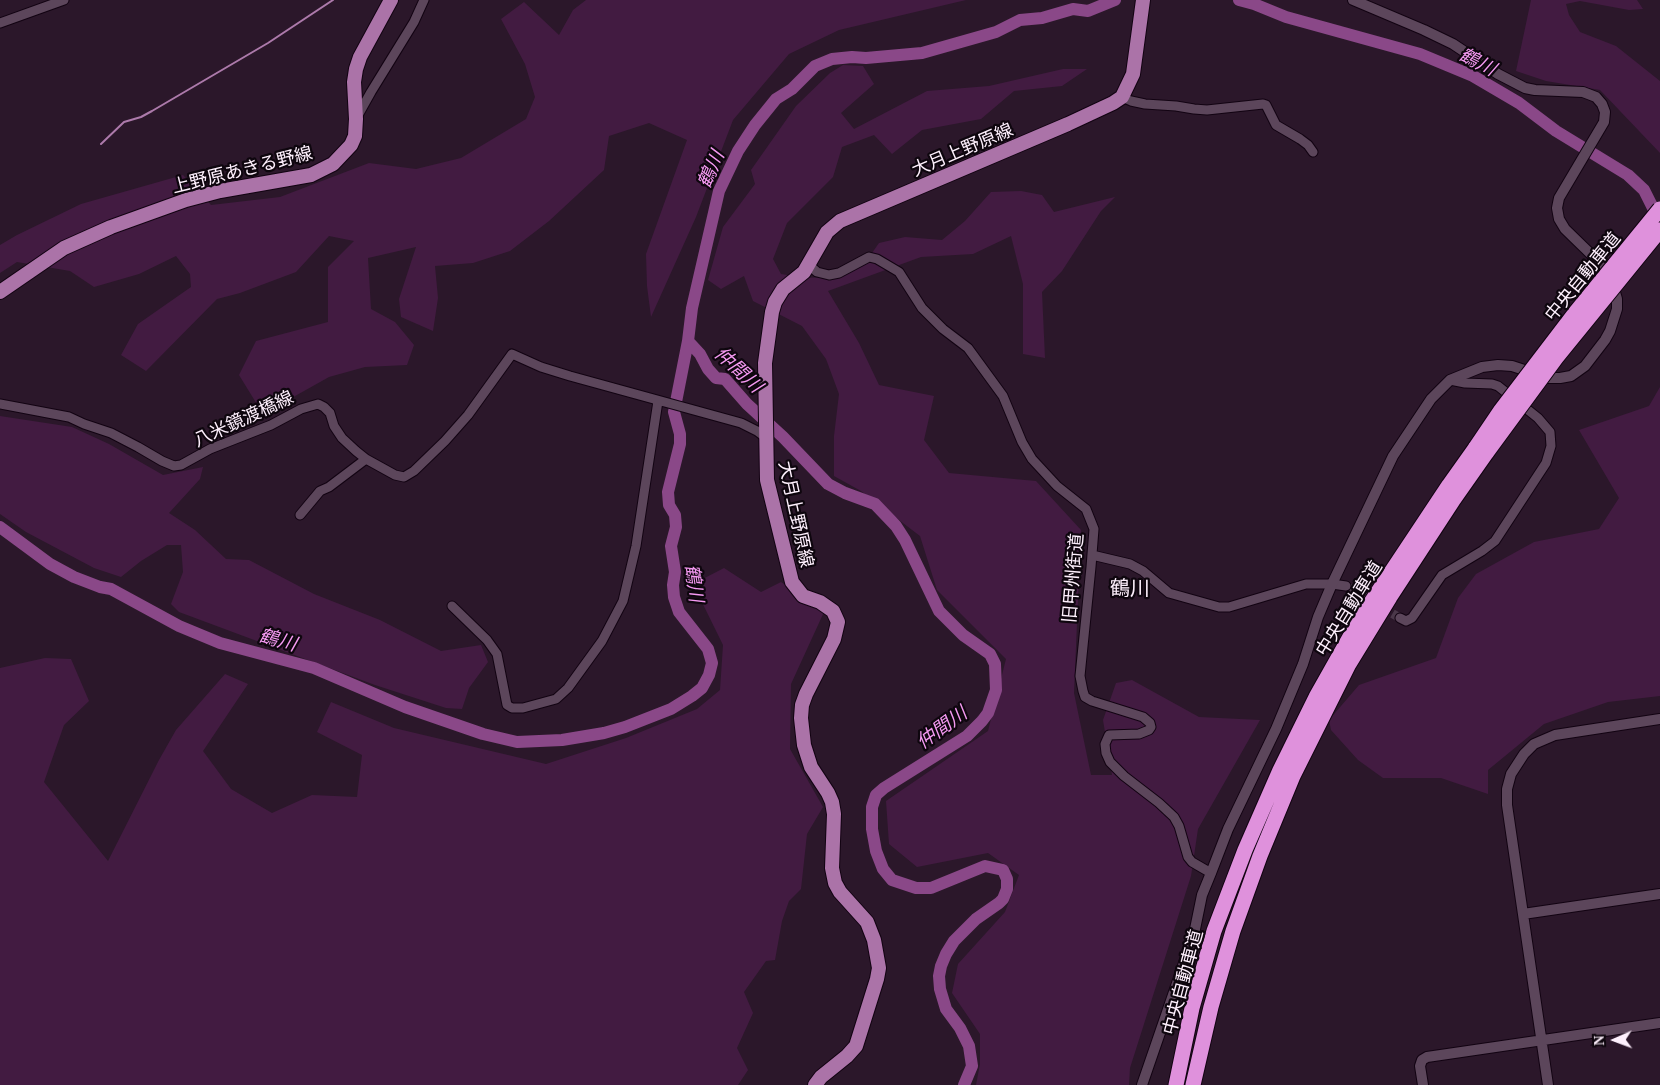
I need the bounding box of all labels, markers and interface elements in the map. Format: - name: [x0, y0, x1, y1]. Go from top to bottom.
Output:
- water label: 鶴川: [1456, 42, 1500, 80]
- street label: 大月上野原線: [908, 118, 1016, 180]
- street label: 上野原あきる野線: [170, 141, 314, 197]
- water label: 鶴川: [692, 147, 728, 191]
- street label: 中央自動車道: [1540, 227, 1624, 325]
- water label: 仲間川: [710, 341, 768, 397]
- street label: 八米鏡渡橋線: [189, 385, 297, 451]
- street label: 大月上野原線: [775, 459, 819, 569]
- street label: 旧甲州街道: [1057, 532, 1087, 624]
- street label: 中央自動車道: [1310, 556, 1386, 660]
- water label: 鶴川: [681, 563, 709, 603]
- district label: 鶴川: [1110, 575, 1150, 599]
- water label: 鶴川: [257, 623, 299, 655]
- water label: 仲間川: [911, 701, 971, 753]
- street label: 中央自動車道: [1158, 927, 1206, 1037]
- north arrow: [1590, 1015, 1640, 1065]
- text: N: [1592, 1035, 1607, 1046]

